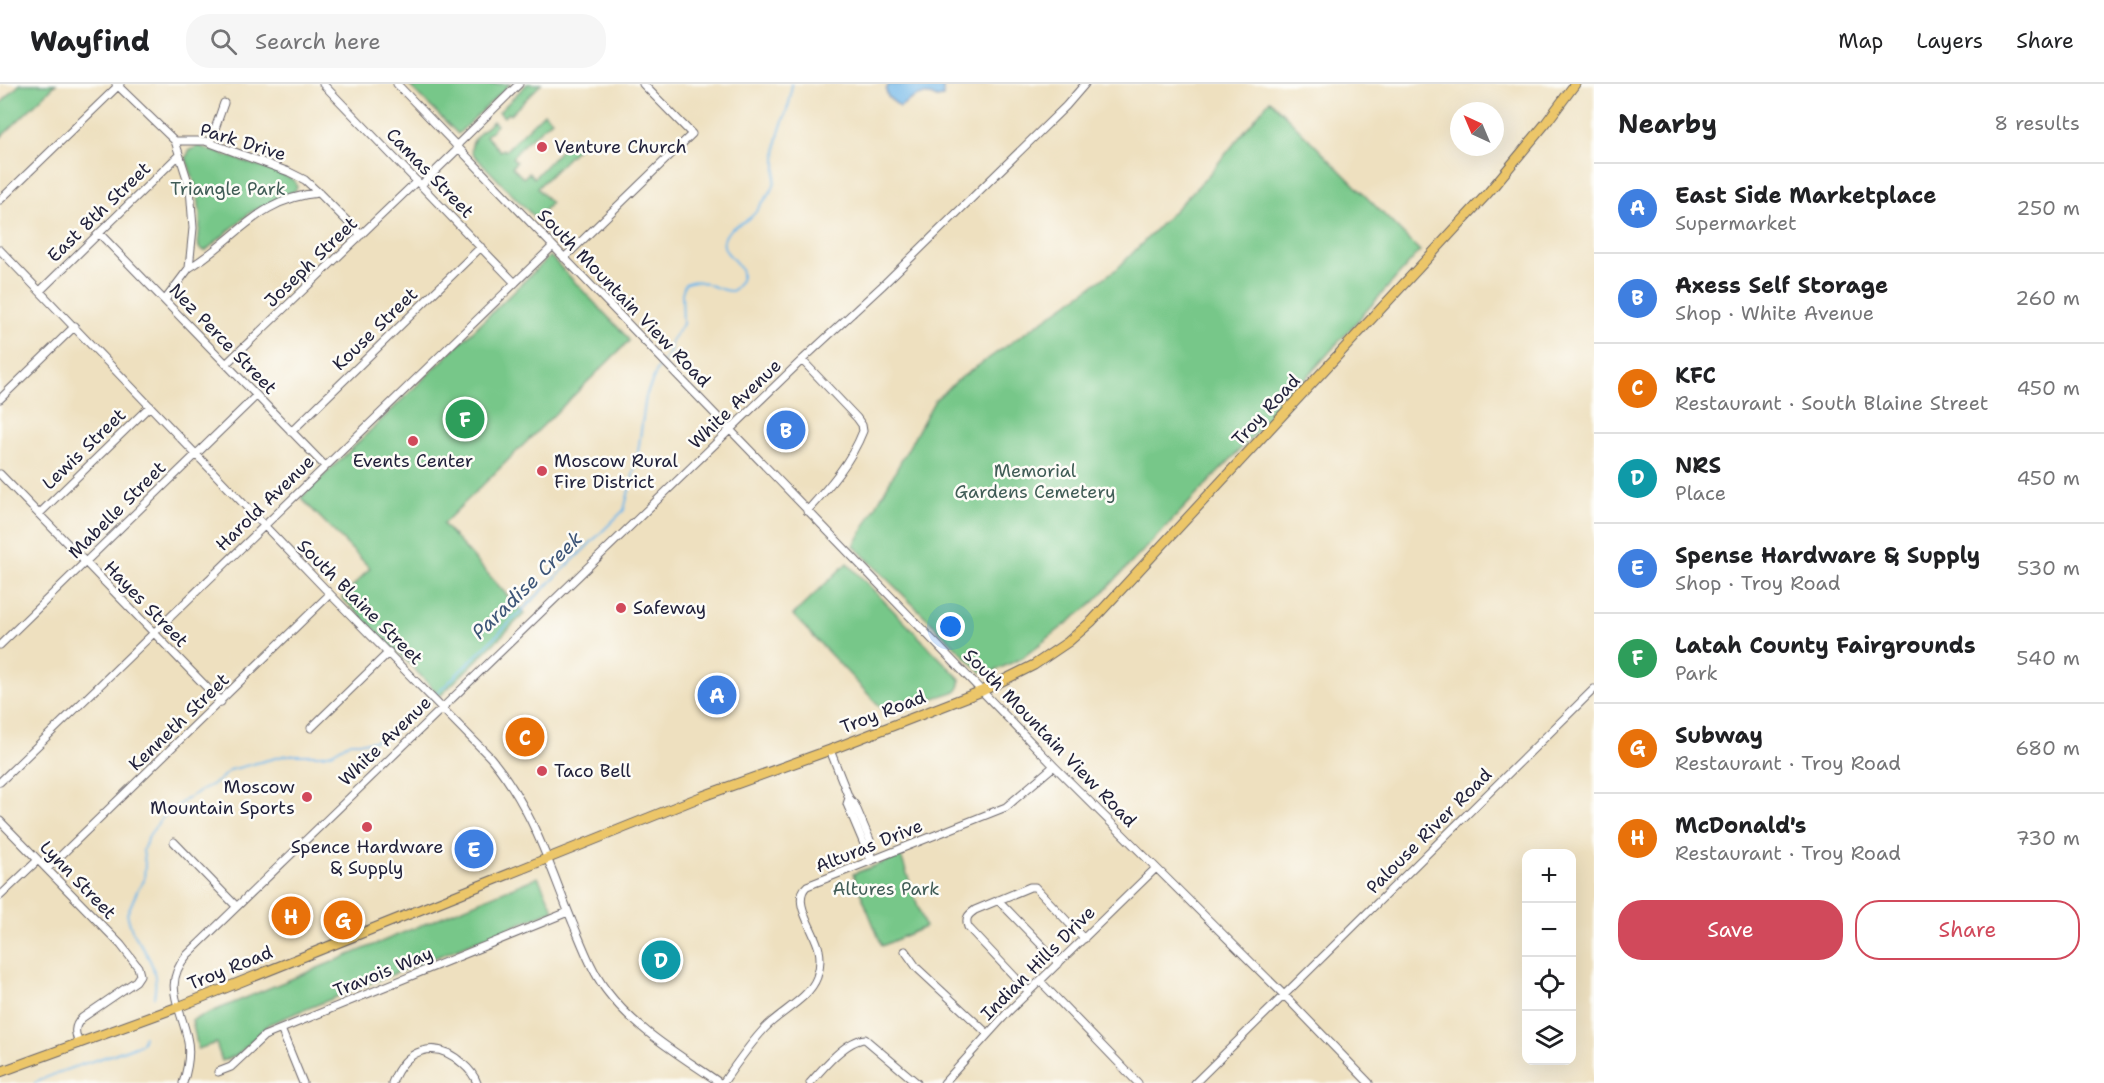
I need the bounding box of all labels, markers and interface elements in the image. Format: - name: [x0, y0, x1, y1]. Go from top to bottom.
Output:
- search box: [186, 14, 606, 68]
- text: Wayfind: [30, 22, 150, 60]
- icon: search: [207, 25, 240, 58]
- text: Search here: [255, 27, 381, 56]
- text: Map: [1838, 27, 1883, 55]
- text: Layers: [1916, 27, 1983, 55]
- text: Share: [2016, 27, 2074, 55]
- north arrow: [1450, 102, 1504, 156]
- text: Nearby: [1618, 106, 1717, 141]
- text: 8 results: [1994, 110, 2080, 136]
- street label: Park Drive: [197, 118, 289, 166]
- street label: Camas Street: [381, 123, 479, 223]
- place label: Venture Church: [554, 135, 687, 159]
- marker: Venture Church: [535, 140, 549, 154]
- street label: East 8th Street: [42, 156, 156, 267]
- park label: Triangle Park: [170, 177, 286, 201]
- text: East Side Marketplace: [1675, 181, 1937, 210]
- text: A: [1630, 195, 1645, 221]
- text: 250 m: [2016, 195, 2080, 221]
- street label: South Mountain View Road: [532, 204, 716, 392]
- text: Supermarket: [1675, 210, 1797, 236]
- street label: Joseph Street: [259, 211, 363, 312]
- text: Axess Self Storage: [1675, 271, 1888, 300]
- street label: Nez Perce Street: [164, 278, 282, 400]
- street label: Kouse Street: [327, 282, 423, 376]
- text: B: [1631, 285, 1644, 311]
- text: 260 m: [2015, 285, 2080, 311]
- text: Shop · White Avenue: [1675, 300, 1874, 326]
- street label: White Avenue: [684, 354, 786, 454]
- text: KFC: [1675, 361, 1716, 390]
- street label: Troy Road: [1227, 369, 1305, 451]
- text: C: [1631, 375, 1644, 401]
- text: 450 m: [2016, 375, 2080, 401]
- text: Restaurant · South Blaine Street: [1675, 390, 1989, 416]
- pin: F: [446, 396, 484, 442]
- street label: Lewis Street: [37, 403, 131, 495]
- pin: B: [766, 408, 806, 452]
- marker: Events Center: [406, 434, 420, 448]
- place label: Events Center: [353, 449, 473, 473]
- place label: Moscow Rural Fire District: [554, 449, 678, 494]
- street label: Harold Avenue: [210, 450, 320, 556]
- text: NRS: [1675, 451, 1721, 480]
- street label: Mabelle Street: [63, 456, 171, 564]
- park label: Memorial Gardens Cemetery: [954, 459, 1116, 504]
- marker: Moscow Rural Fire District: [535, 464, 549, 478]
- text: D: [1630, 465, 1645, 491]
- text: 450 m: [2016, 465, 2080, 491]
- text: Place: [1675, 480, 1726, 506]
- water label: Paradise Creek: [466, 525, 588, 645]
- street label: South Blaine Street: [292, 534, 428, 670]
- text: Spense Hardware & Supply: [1675, 541, 1980, 570]
- street label: Hayes Street: [98, 555, 194, 653]
- text: E: [1631, 555, 1644, 581]
- text: 530 m: [2017, 555, 2080, 581]
- text: Shop · Troy Road: [1675, 570, 1840, 596]
- place label: Safeway: [633, 596, 706, 620]
- marker: Safeway: [614, 601, 628, 615]
- your location: [936, 612, 965, 641]
- text: Latah County Fairgrounds: [1675, 631, 1976, 660]
- street label: South Mountain View Road: [958, 644, 1142, 832]
- text: F: [1632, 645, 1643, 671]
- text: 540 m: [2016, 645, 2080, 671]
- text: Park: [1675, 660, 1718, 686]
- street label: Kenneth Street: [124, 668, 234, 776]
- pin: A: [698, 672, 736, 718]
- street label: Troy Road: [837, 685, 929, 739]
- street label: White Avenue: [334, 691, 436, 791]
- pin: C: [506, 714, 544, 760]
- text: Subway: [1675, 721, 1763, 750]
- text: G: [1629, 735, 1646, 761]
- text: 680 m: [2015, 735, 2080, 761]
- text: Restaurant · Troy Road: [1675, 750, 1901, 776]
- place label: Taco Bell: [554, 759, 632, 783]
- street label: Palouse River Road: [1361, 763, 1497, 899]
- marker: Taco Bell: [535, 764, 549, 778]
- place label: Moscow Mountain Sports: [150, 775, 295, 820]
- marker: Moscow Mountain Sports: [300, 790, 314, 804]
- text: McDonald's: [1675, 811, 1806, 840]
- street label: Alturas Drive: [812, 814, 926, 878]
- marker: Spence Hardware & Supply: [360, 820, 374, 834]
- text: H: [1630, 825, 1645, 851]
- text: 730 m: [2016, 825, 2080, 851]
- pin: E: [454, 826, 494, 872]
- place label: Spence Hardware & Supply: [291, 835, 443, 880]
- street label: Lynn Street: [34, 836, 122, 925]
- text: Restaurant · Troy Road: [1675, 840, 1901, 866]
- map controls: [1522, 849, 1576, 1065]
- button: +: [1522, 849, 1576, 903]
- park label: Altures Park: [832, 877, 940, 901]
- pin: H: [272, 894, 310, 938]
- pin: G: [324, 898, 362, 942]
- street label: Indian Hills Drive: [975, 900, 1101, 1026]
- button: Save: [1618, 900, 1843, 960]
- button: Share: [1855, 900, 2080, 960]
- button: −: [1522, 903, 1576, 957]
- pin: D: [642, 938, 680, 982]
- street label: Troy Road: [184, 940, 276, 996]
- street label: Travois Way: [330, 941, 436, 1003]
- button: locate: [1522, 957, 1576, 1011]
- button: layers: [1522, 1011, 1576, 1065]

